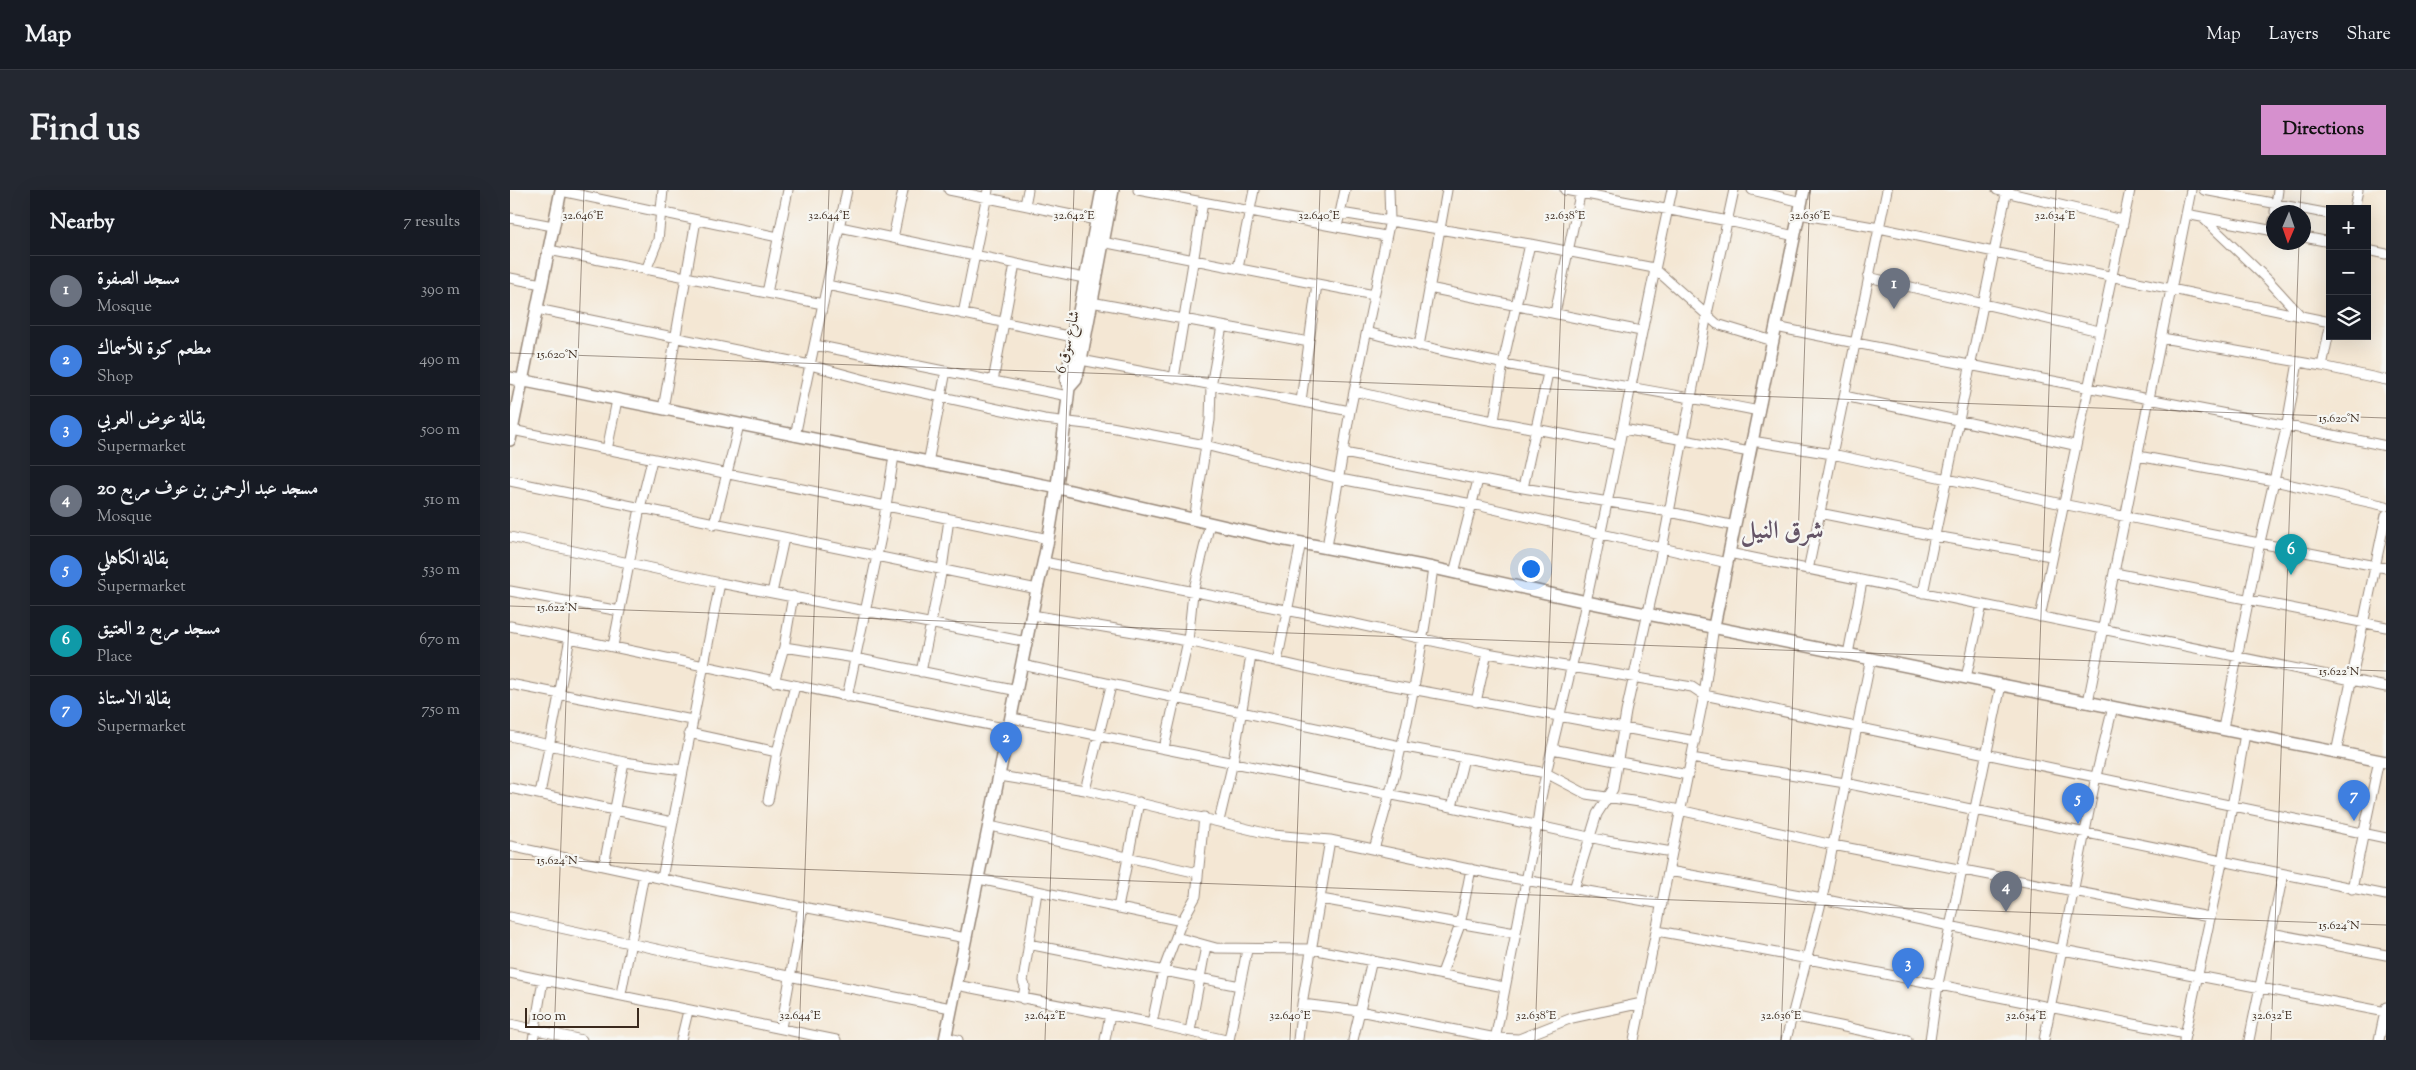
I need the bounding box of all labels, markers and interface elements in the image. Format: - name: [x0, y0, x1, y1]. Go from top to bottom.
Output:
- text: Map: [25, 18, 71, 52]
- text: Map: [2206, 22, 2241, 48]
- text: Layers: [2269, 22, 2319, 48]
- text: Share: [2347, 22, 2391, 48]
- text: Find us: [30, 105, 140, 156]
- button: Directions: [2261, 105, 2386, 155]
- north arrow: [2266, 205, 2311, 250]
- map controls: [2326, 205, 2371, 340]
- button: +: [2326, 205, 2371, 250]
- text: 32.646°E: [562, 207, 604, 225]
- text: 32.644°E: [808, 207, 850, 225]
- text: 32.642°E: [1054, 207, 1095, 225]
- text: 32.640°E: [1298, 207, 1340, 225]
- text: 32.638°E: [1545, 207, 1586, 225]
- text: 32.636°E: [1790, 207, 1831, 225]
- text: 32.634°E: [2035, 207, 2076, 225]
- text: Nearby: [50, 208, 115, 238]
- text: 7 results: [404, 211, 460, 234]
- button: −: [2326, 250, 2371, 295]
- text: مسجد الصفوة: [97, 266, 180, 293]
- pin: 1: [1878, 268, 1910, 309]
- text: 1: [63, 279, 69, 302]
- text: 390 m: [421, 279, 460, 302]
- button: layers: [2326, 295, 2371, 340]
- text: Mosque: [97, 296, 152, 319]
- street label: شارع سوق 6: [1051, 309, 1087, 376]
- text: مطعم كوة للأسماك: [97, 336, 212, 363]
- text: 15.620°N: [536, 346, 578, 364]
- text: 2: [62, 349, 70, 372]
- text: 490 m: [419, 349, 460, 372]
- text: Shop: [97, 366, 133, 389]
- text: بقالة عوض العربي: [97, 406, 206, 433]
- text: 15.620°N: [2318, 410, 2360, 428]
- text: 3: [63, 419, 69, 442]
- text: 500 m: [421, 419, 460, 442]
- text: Supermarket: [97, 436, 186, 459]
- text: مسجد عبد الرحمن بن عوف مربع 20: [97, 476, 318, 503]
- text: 4: [62, 489, 70, 512]
- text: 510 m: [424, 489, 460, 512]
- text: Mosque: [97, 506, 152, 529]
- district label: شرق النيل: [1740, 514, 1824, 550]
- pin: 6: [2275, 534, 2307, 575]
- text: بقالة الكاهلي: [97, 546, 169, 573]
- your location: [1518, 556, 1544, 582]
- text: 5: [63, 559, 69, 582]
- text: 530 m: [423, 559, 460, 582]
- text: Supermarket: [97, 576, 186, 599]
- text: 15.622°N: [537, 599, 578, 617]
- text: مسجد مربع 2 العتيق: [97, 616, 221, 643]
- text: 6: [62, 629, 70, 652]
- text: 670 m: [419, 629, 460, 652]
- text: Place: [97, 646, 132, 669]
- text: 15.622°N: [2319, 663, 2360, 681]
- text: بقالة الاستاذ: [97, 686, 171, 713]
- text: 7: [62, 699, 70, 722]
- text: 750 m: [421, 699, 460, 722]
- text: Supermarket: [97, 716, 186, 739]
- pin: 2: [990, 722, 1022, 763]
- pin: 7: [2338, 780, 2370, 821]
- pin: 5: [2062, 783, 2094, 824]
- text: 15.624°N: [536, 852, 578, 870]
- pin: 4: [1990, 871, 2022, 912]
- text: 15.624°N: [2318, 917, 2360, 935]
- pin: 3: [1892, 948, 1924, 989]
- scale bar: [525, 1005, 639, 1028]
- text: 100 m: [532, 1007, 566, 1027]
- text: 32.644°E: [779, 1007, 821, 1025]
- text: 32.642°E: [1025, 1007, 1066, 1025]
- text: 32.640°E: [1269, 1007, 1311, 1025]
- text: 32.638°E: [1516, 1007, 1557, 1025]
- text: 32.636°E: [1761, 1007, 1802, 1025]
- text: 32.634°E: [2006, 1007, 2047, 1025]
- text: 32.632°E: [2252, 1007, 2293, 1025]

